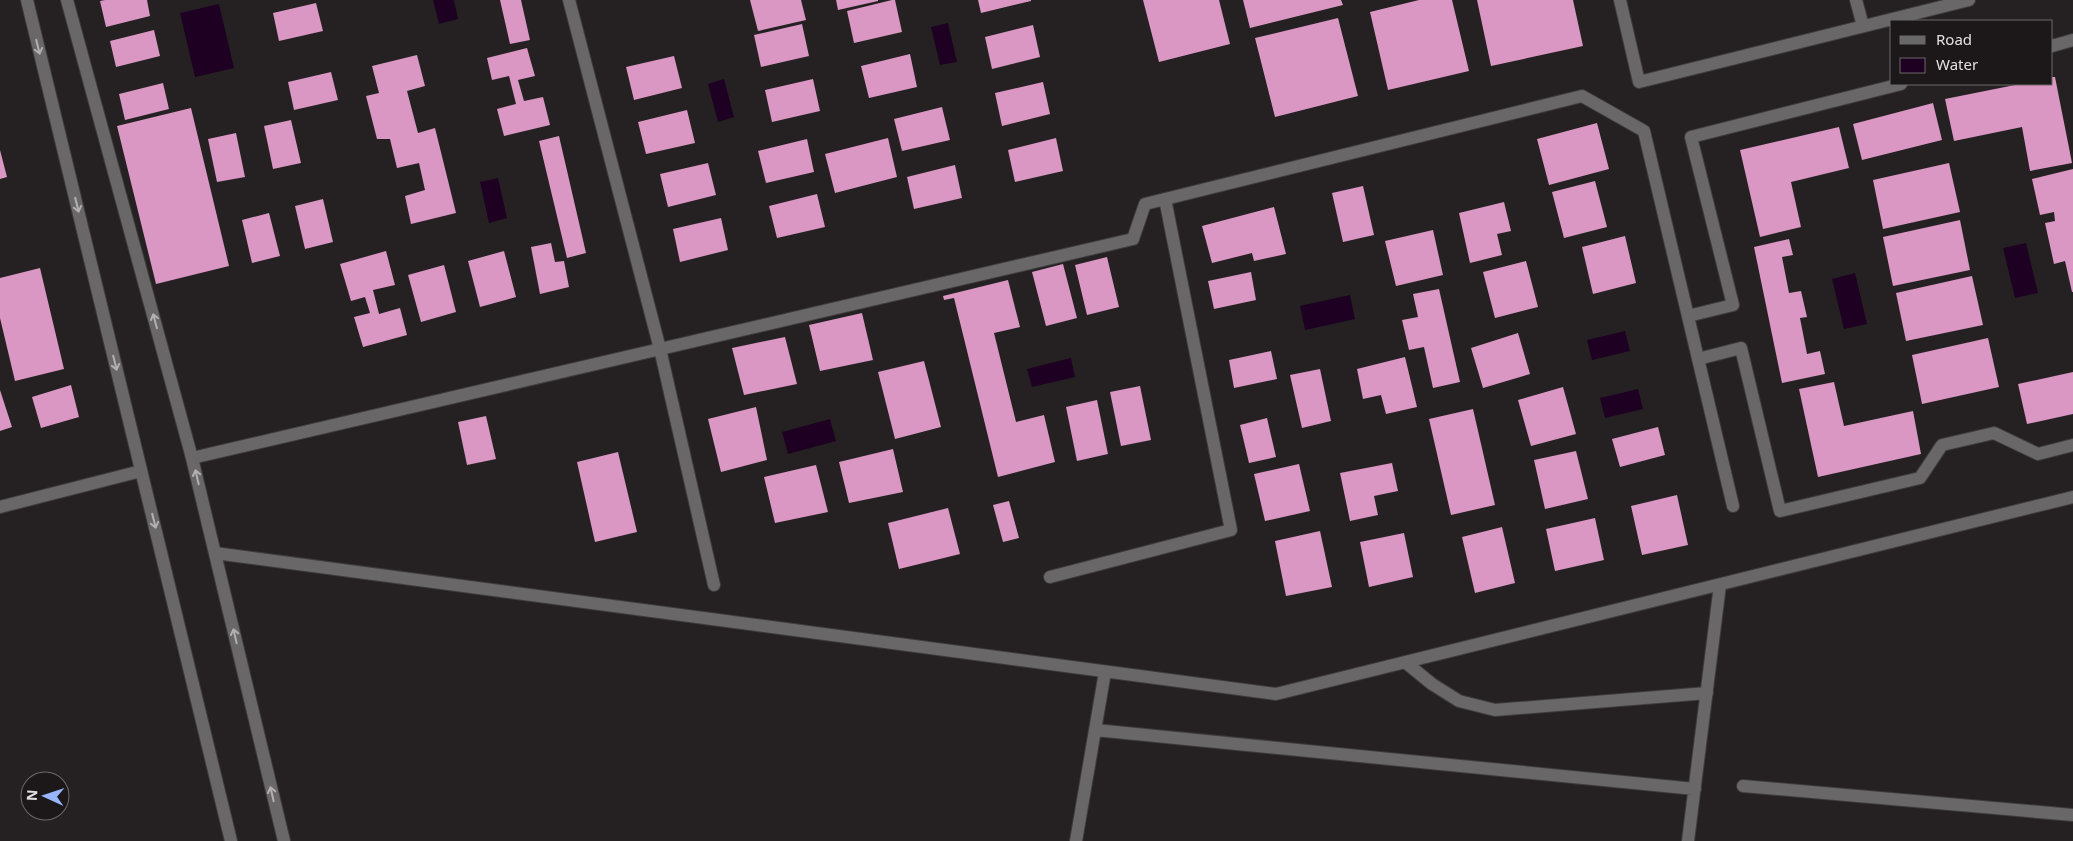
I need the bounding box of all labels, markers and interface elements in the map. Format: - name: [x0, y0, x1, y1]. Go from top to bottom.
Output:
- legend: [1890, 20, 2053, 85]
- text: Road: [1936, 29, 1972, 49]
- one-way arrow: [34, 39, 44, 55]
- text: Water: [1936, 54, 1978, 74]
- one-way arrow: [73, 197, 82, 213]
- one-way arrow: [149, 313, 159, 329]
- one-way arrow: [111, 355, 120, 371]
- one-way arrow: [192, 470, 201, 486]
- one-way arrow: [149, 513, 159, 529]
- one-way arrow: [229, 628, 239, 644]
- north arrow: [20, 771, 70, 821]
- one-way arrow: [267, 786, 276, 802]
- text: N: [22, 789, 41, 801]

